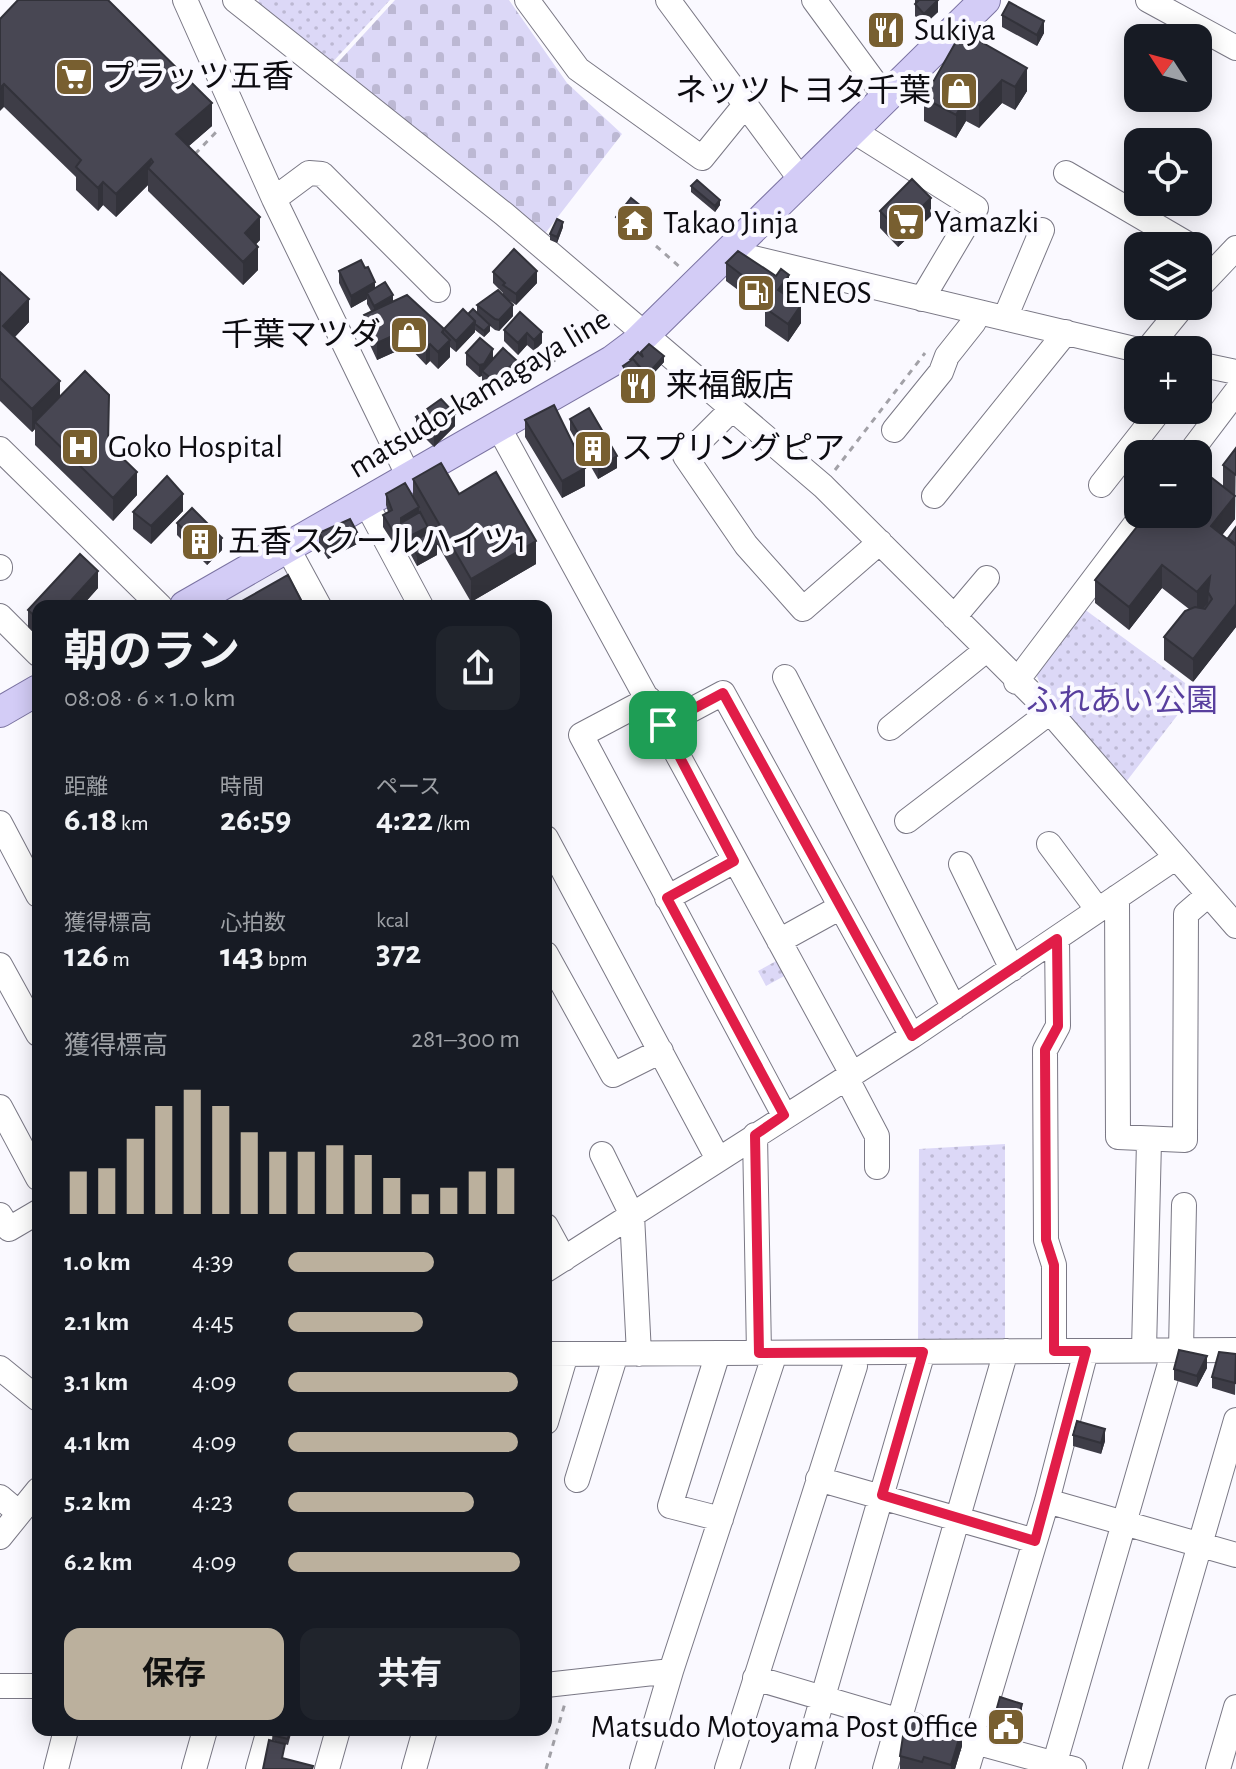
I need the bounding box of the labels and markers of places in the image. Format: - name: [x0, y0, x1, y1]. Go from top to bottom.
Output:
- restaurant icon: Sukiya: [865, 9, 907, 51]
- place label: Sukiya: [914, 14, 996, 46]
- supermarket icon: プラッツ五香: [53, 56, 95, 98]
- place label: プラッツ五香: [102, 60, 294, 93]
- shop icon: ネッツトヨタ千葉: [938, 70, 980, 112]
- place label: ネッツトヨタ千葉: [675, 73, 931, 107]
- supermarket icon: Yamazki: [885, 201, 927, 243]
- temple icon: Takao Jinja: [614, 202, 656, 244]
- place label: Yamazki: [934, 206, 1039, 238]
- place label: Takao Jinja: [663, 207, 799, 239]
- fuel station icon: ENEOS: [735, 272, 777, 314]
- place label: ENEOS: [784, 277, 872, 309]
- shop icon: 千葉マツダ: [388, 314, 430, 356]
- place label: 千葉マツダ: [221, 317, 381, 351]
- restaurant icon: 来福飯店: [617, 365, 659, 407]
- place label: 来福飯店: [666, 368, 794, 402]
- hospital icon: Goko Hospital: [59, 426, 101, 468]
- building icon: スプリングピア: [572, 428, 614, 470]
- place label: Goko Hospital: [108, 431, 283, 463]
- place label: スプリングピア: [621, 432, 845, 465]
- building icon: 五香スクールハイツ1: [179, 521, 221, 563]
- place label: 五香スクールハイツ1: [228, 525, 526, 558]
- pin: [629, 691, 697, 759]
- public building icon: Matsudo Motoyama Post Office: [985, 1706, 1027, 1748]
- place label: Matsudo Motoyama Post Office: [591, 1711, 978, 1743]

